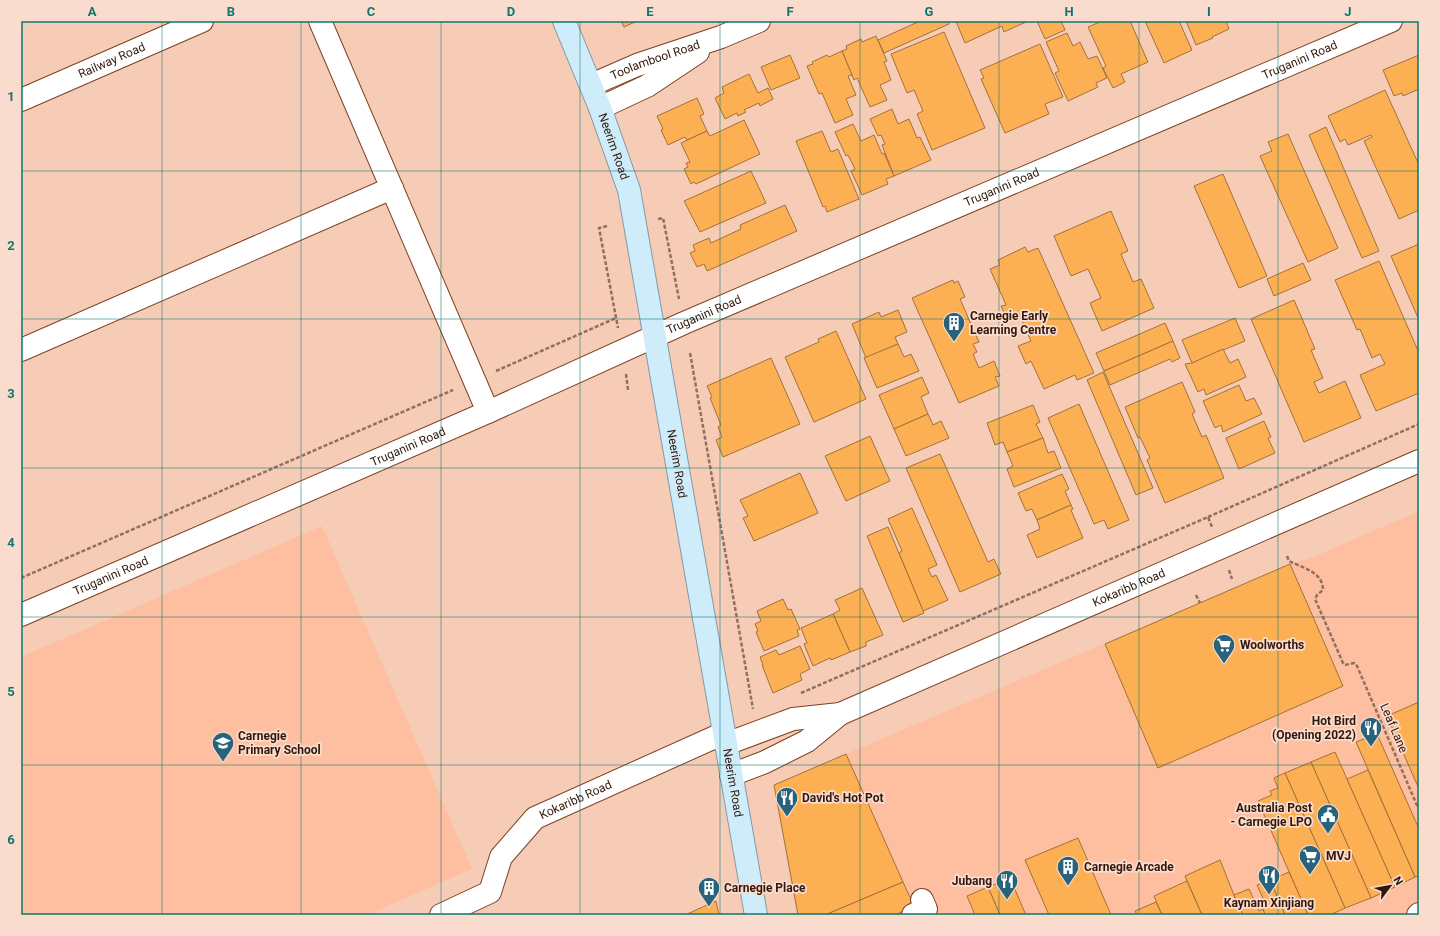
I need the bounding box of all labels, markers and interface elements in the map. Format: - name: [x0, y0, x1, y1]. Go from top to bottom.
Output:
- text: A: [88, 4, 97, 19]
- text: B: [227, 4, 235, 19]
- text: C: [367, 4, 376, 19]
- text: D: [507, 4, 515, 19]
- text: E: [646, 4, 654, 19]
- text: F: [786, 4, 794, 19]
- text: G: [925, 4, 934, 19]
- text: H: [1064, 4, 1074, 19]
- text: I: [1207, 4, 1211, 19]
- text: J: [1344, 4, 1352, 19]
- street label: Toolambool Road: [608, 38, 702, 83]
- street label: Truganini Road: [1260, 38, 1339, 82]
- street label: Railway Road: [76, 40, 147, 81]
- text: 1: [7, 89, 15, 104]
- street label: Neerim Road: [595, 111, 632, 182]
- street label: Truganini Road: [962, 165, 1041, 209]
- text: 2: [7, 238, 15, 253]
- street label: Truganini Road: [664, 292, 744, 337]
- place label: Carnegie Early Learning Centre: [970, 309, 1057, 337]
- building icon: Carnegie Early Learning Centre: [941, 310, 967, 343]
- text: 3: [7, 386, 15, 401]
- street label: Truganini Road: [368, 424, 448, 469]
- street label: Neerim Road: [664, 428, 690, 499]
- text: 4: [7, 535, 15, 550]
- street label: Truganini Road: [71, 553, 151, 598]
- street label: Kokaribb Road: [1090, 566, 1167, 610]
- supermarket icon: Woolworths: [1211, 632, 1237, 665]
- place label: Woolworths: [1240, 638, 1304, 652]
- text: 5: [7, 684, 15, 699]
- street label: Leaf Lane: [1377, 701, 1411, 755]
- place label: Hot Bird (Opening 2022): [1272, 714, 1356, 742]
- restaurant icon: Hot Bird (Opening 2022): [1358, 715, 1384, 748]
- place label: Carnegie Primary School: [238, 729, 321, 757]
- school or university icon: Carnegie Primary School: [210, 730, 236, 763]
- street label: Neerim Road: [720, 747, 746, 818]
- street label: Kokaribb Road: [537, 777, 614, 822]
- restaurant icon: David's Hot Pot: [774, 785, 800, 818]
- place label: David's Hot Pot: [802, 791, 884, 805]
- place label: Australia Post - Carnegie LPO: [1230, 801, 1312, 829]
- public building icon: Australia Post - Carnegie LPO: [1315, 802, 1341, 835]
- text: 6: [7, 832, 15, 847]
- supermarket icon: MVJ: [1297, 843, 1323, 876]
- place label: MVJ: [1326, 849, 1351, 863]
- building icon: Carnegie Arcade: [1055, 854, 1081, 887]
- place label: Carnegie Arcade: [1084, 860, 1174, 874]
- restaurant icon: Kaynam Xinjiang: [1256, 863, 1282, 896]
- north arrow: [1370, 866, 1410, 906]
- restaurant icon: Jubang: [994, 868, 1020, 901]
- place label: Jubang: [952, 874, 992, 888]
- text: N: [1390, 874, 1406, 888]
- building icon: Carnegie Place: [696, 875, 722, 908]
- place label: Carnegie Place: [724, 881, 806, 895]
- place label: Kaynam Xinjiang: [1224, 896, 1314, 910]

